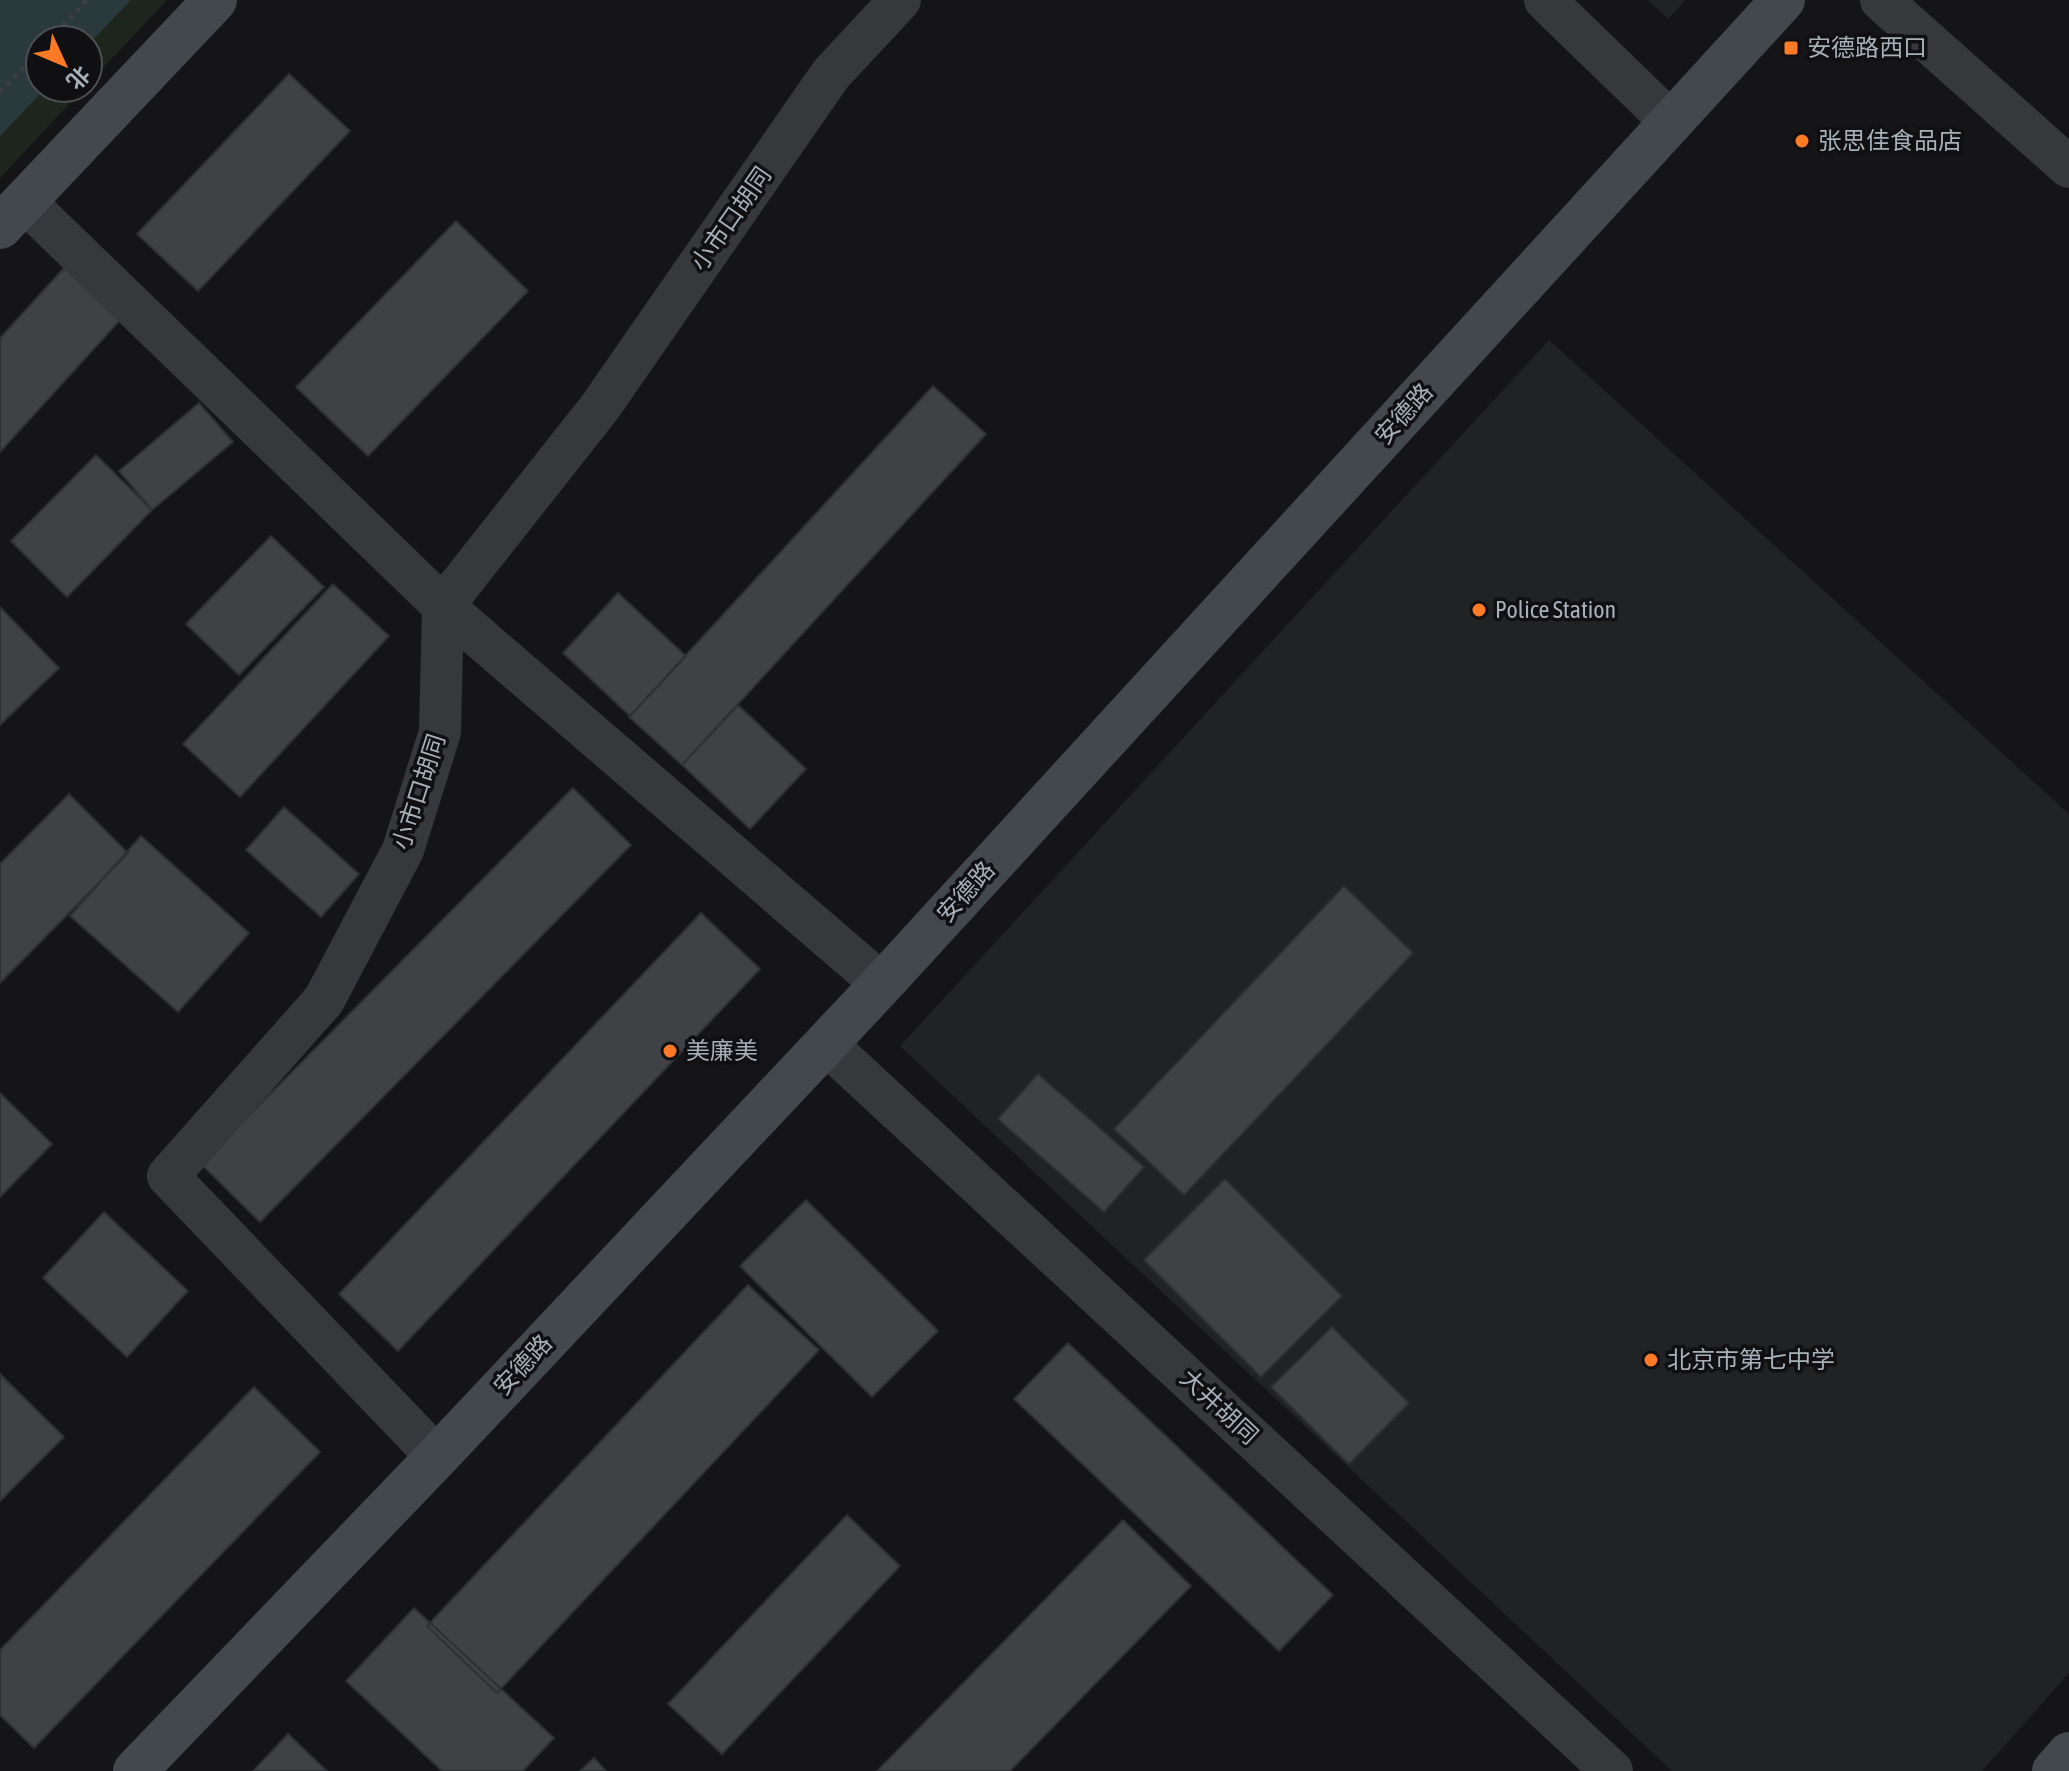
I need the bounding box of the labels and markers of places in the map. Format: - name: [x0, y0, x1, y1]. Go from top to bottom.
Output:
- place label: 安德路西口: [1807, 34, 1927, 61]
- marker: 安德路西口: [1782, 39, 1800, 57]
- place label: 张思佳食品店: [1818, 127, 1962, 154]
- marker: 张思佳食品店: [1793, 132, 1811, 150]
- place label: Police Station: [1495, 596, 1616, 623]
- marker: Police Station: [1470, 601, 1488, 619]
- place label: 美廉美: [686, 1037, 758, 1064]
- marker: 美廉美: [661, 1042, 679, 1060]
- place label: 北京市第七中学: [1667, 1346, 1835, 1373]
- marker: 北京市第七中学: [1642, 1351, 1660, 1369]

